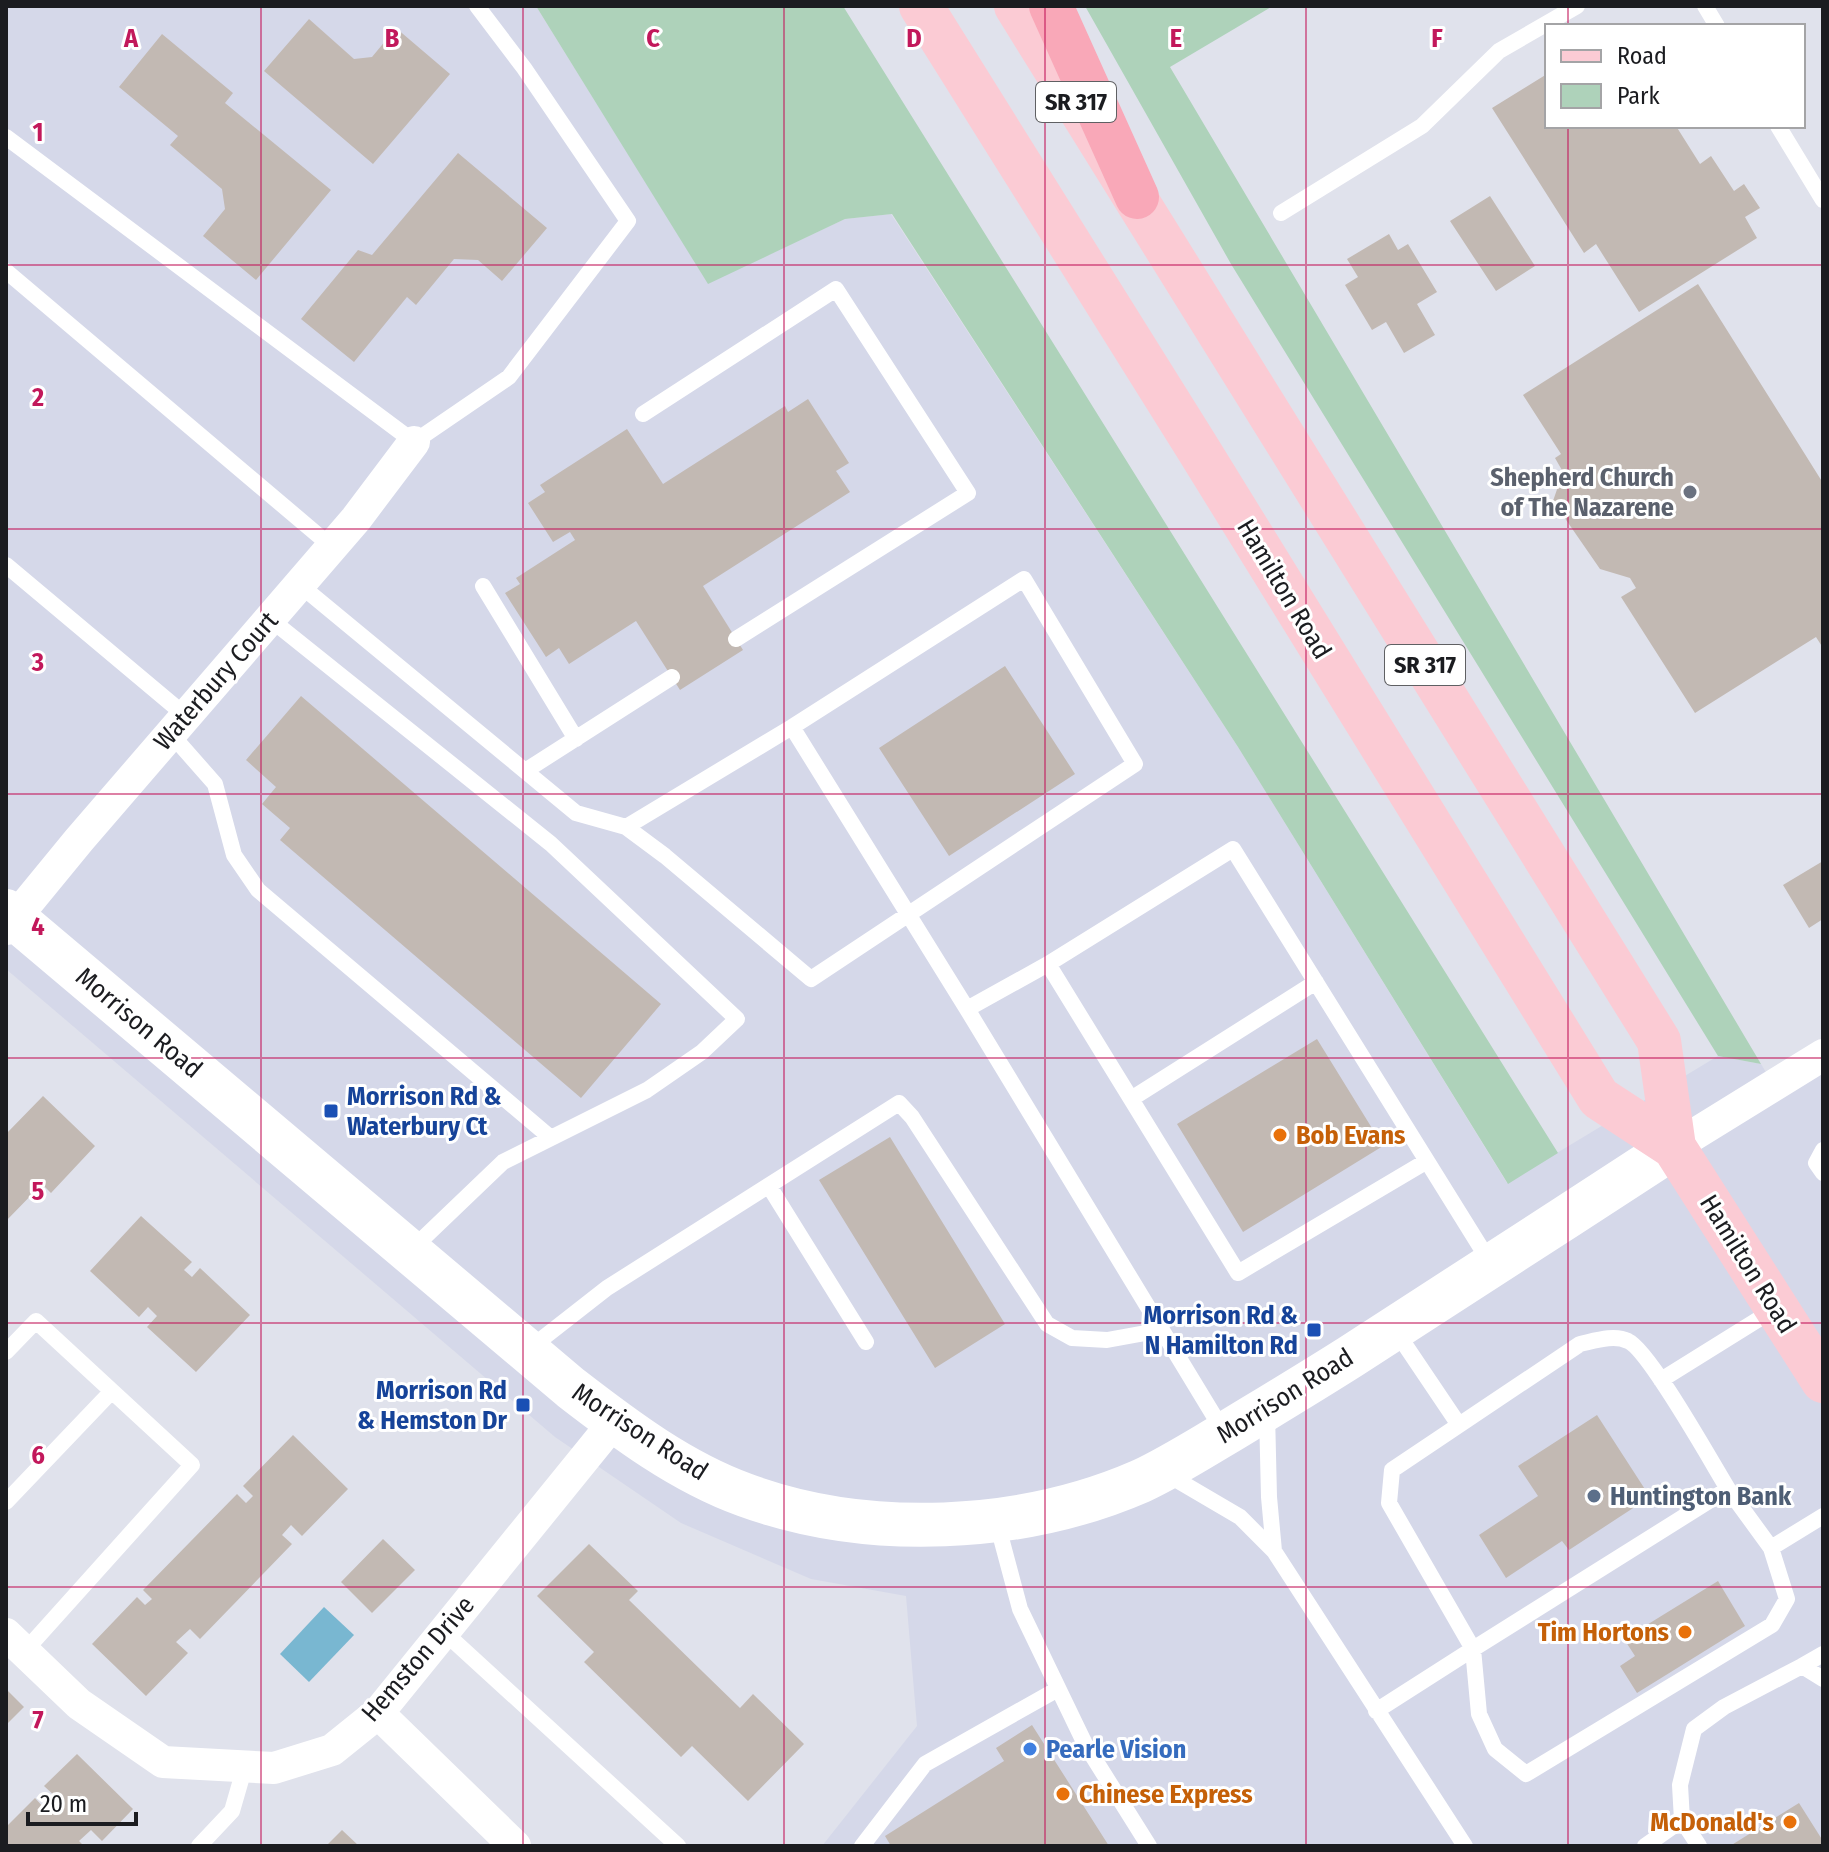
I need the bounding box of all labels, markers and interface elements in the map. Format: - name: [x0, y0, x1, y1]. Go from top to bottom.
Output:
- text: A: [123, 23, 139, 54]
- text: B: [385, 23, 400, 54]
- text: C: [646, 23, 660, 54]
- text: D: [906, 23, 922, 54]
- text: E: [1170, 23, 1182, 54]
- text: F: [1431, 23, 1443, 54]
- legend: [1545, 24, 1805, 128]
- text: Road: [1617, 42, 1667, 70]
- road number: SR 317: [1036, 82, 1116, 122]
- text: Park: [1617, 82, 1660, 110]
- text: 1: [33, 117, 44, 148]
- text: 2: [31, 382, 44, 413]
- place label: Shepherd Church of The Nazarene: [1490, 462, 1674, 523]
- marker: Shepherd Church of The Nazarene: [1681, 483, 1699, 501]
- street label: Hamilton Road: [1230, 514, 1338, 664]
- street label: Waterbury Court: [147, 605, 285, 757]
- road number: SR 317: [1385, 645, 1465, 685]
- text: 3: [31, 647, 44, 678]
- text: 4: [31, 911, 45, 942]
- street label: Morrison Road: [70, 961, 208, 1085]
- place label: Morrison Rd & Waterbury Ct: [347, 1081, 501, 1142]
- marker: Morrison Rd & Waterbury Ct: [322, 1102, 340, 1120]
- place label: Bob Evans: [1296, 1120, 1405, 1151]
- marker: Bob Evans: [1271, 1126, 1289, 1144]
- text: 5: [32, 1176, 45, 1207]
- street label: Hamilton Road: [1693, 1189, 1803, 1339]
- place label: Morrison Rd & N Hamilton Rd: [1144, 1300, 1298, 1361]
- marker: Morrison Rd & N Hamilton Rd: [1305, 1321, 1323, 1339]
- street label: Morrison Road: [1211, 1342, 1359, 1450]
- place label: Morrison Rd & Hemston Dr: [357, 1375, 507, 1436]
- street label: Morrison Road: [566, 1377, 714, 1487]
- marker: Morrison Rd & Hemston Dr: [514, 1396, 532, 1414]
- text: 6: [31, 1440, 45, 1471]
- place label: Huntington Bank: [1610, 1481, 1792, 1512]
- marker: Huntington Bank: [1585, 1487, 1603, 1505]
- street label: Hemston Drive: [355, 1590, 481, 1728]
- place label: Tim Hortons: [1538, 1617, 1669, 1648]
- marker: Tim Hortons: [1676, 1623, 1694, 1641]
- text: 7: [32, 1705, 44, 1736]
- place label: Pearle Vision: [1046, 1734, 1186, 1765]
- marker: Pearle Vision: [1021, 1740, 1039, 1758]
- scale bar: [28, 1776, 136, 1826]
- place label: Chinese Express: [1079, 1779, 1253, 1810]
- marker: Chinese Express: [1054, 1785, 1072, 1803]
- text: 20 m: [40, 1790, 87, 1818]
- place label: McDonald's: [1650, 1807, 1774, 1838]
- marker: McDonald's: [1781, 1813, 1799, 1831]

